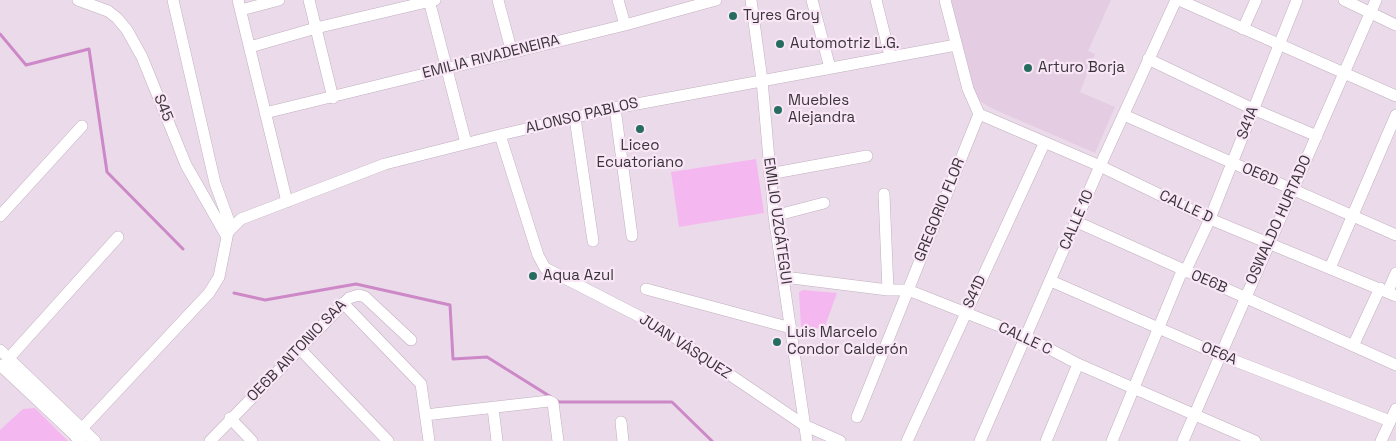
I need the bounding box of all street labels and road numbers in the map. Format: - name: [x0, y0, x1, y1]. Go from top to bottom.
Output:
- street label: EMILIA RIVADENEIRA: [421, 31, 561, 83]
- street label: S45: [149, 92, 177, 124]
- street label: ALONSO PABLOS: [524, 94, 640, 138]
- street label: S41A: [1234, 104, 1262, 142]
- street label: OSWALDO HURTADO: [1242, 153, 1316, 287]
- street label: EMILIO UZCÁTEGUI: [759, 156, 795, 286]
- street label: GREGORIO FLOR: [911, 156, 969, 264]
- street label: OE6D: [1239, 159, 1281, 191]
- street label: CALLE 10: [1056, 187, 1098, 253]
- street label: CALLE D: [1156, 187, 1216, 227]
- street label: OE6B: [1188, 266, 1230, 298]
- street label: S41D: [960, 273, 990, 311]
- street label: OE6B ANTONIO SAA: [244, 296, 350, 406]
- street label: JUAN VÁSQUEZ: [636, 311, 734, 383]
- street label: CALLE C: [995, 319, 1055, 359]
- street label: OE6A: [1198, 338, 1240, 370]

